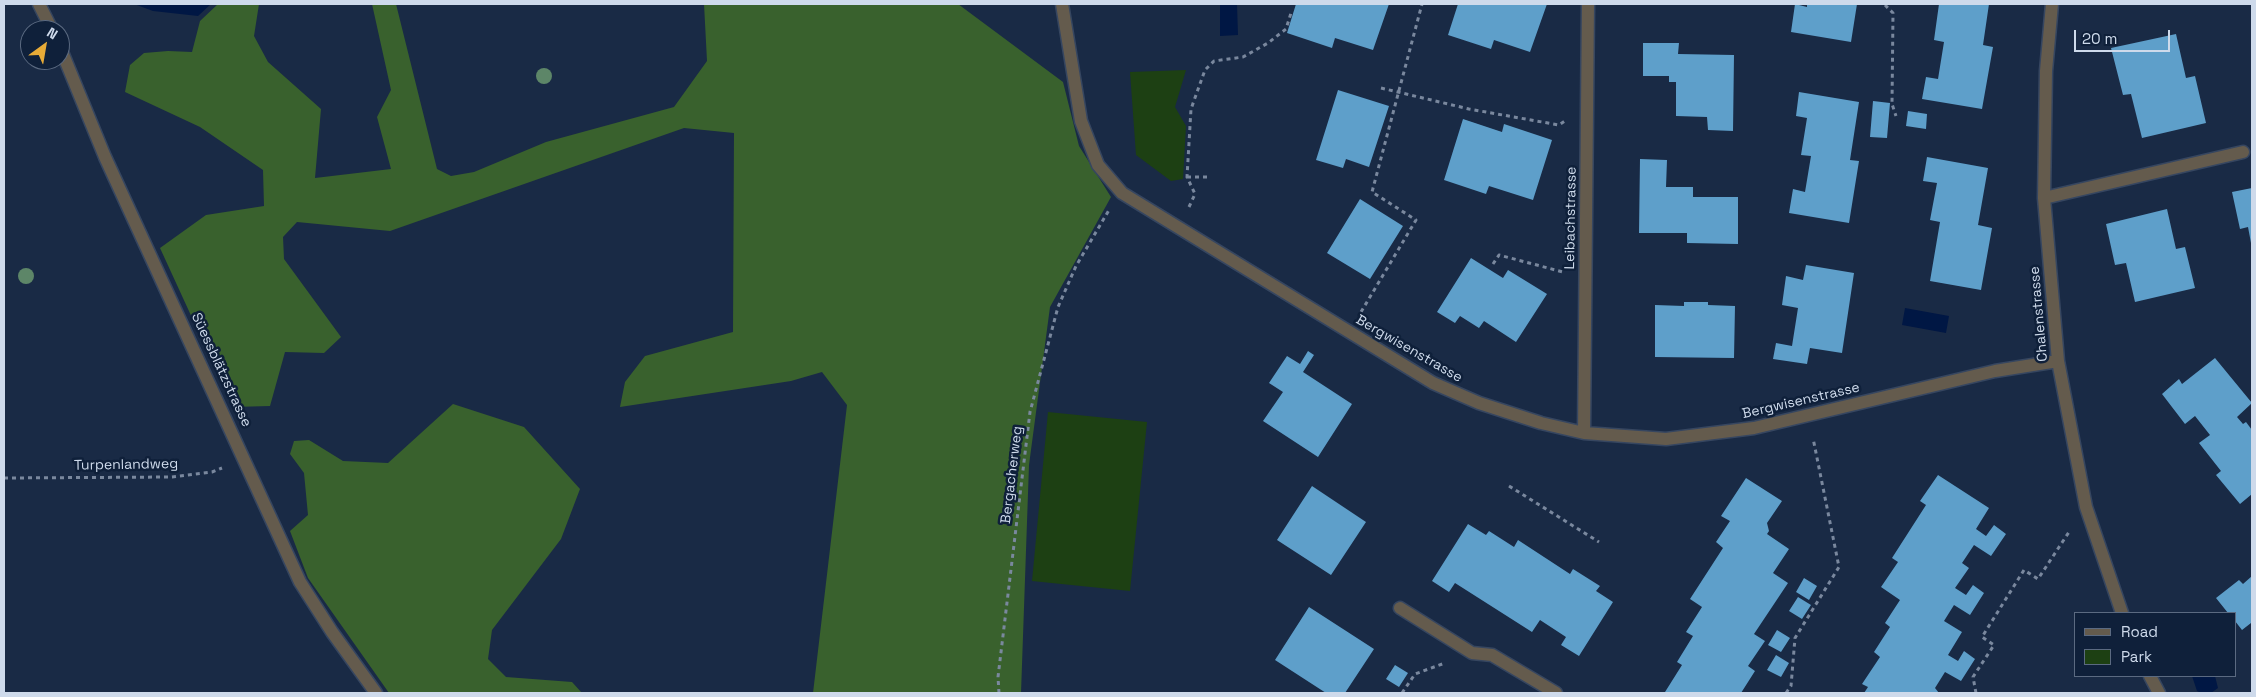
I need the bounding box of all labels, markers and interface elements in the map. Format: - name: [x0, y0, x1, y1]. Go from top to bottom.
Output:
- north arrow: [20, 20, 70, 70]
- scale bar: [2076, 20, 2172, 52]
- text: N: [44, 23, 61, 43]
- text: 20 m: [2082, 29, 2117, 48]
- street label: Leibachstrasse: [1562, 166, 1580, 270]
- street label: Chalenstrasse: [2026, 266, 2052, 362]
- street label: Süessblätzstrasse: [187, 310, 255, 430]
- street label: Bergwisenstrasse: [1353, 312, 1465, 386]
- street label: Bergwisenstrasse: [1741, 379, 1861, 423]
- street label: Bergacherweg: [998, 425, 1026, 525]
- street label: Turpenlandweg: [74, 456, 178, 474]
- legend: [2074, 612, 2236, 677]
- text: Road: [2121, 622, 2158, 641]
- text: Park: [2121, 647, 2152, 666]

